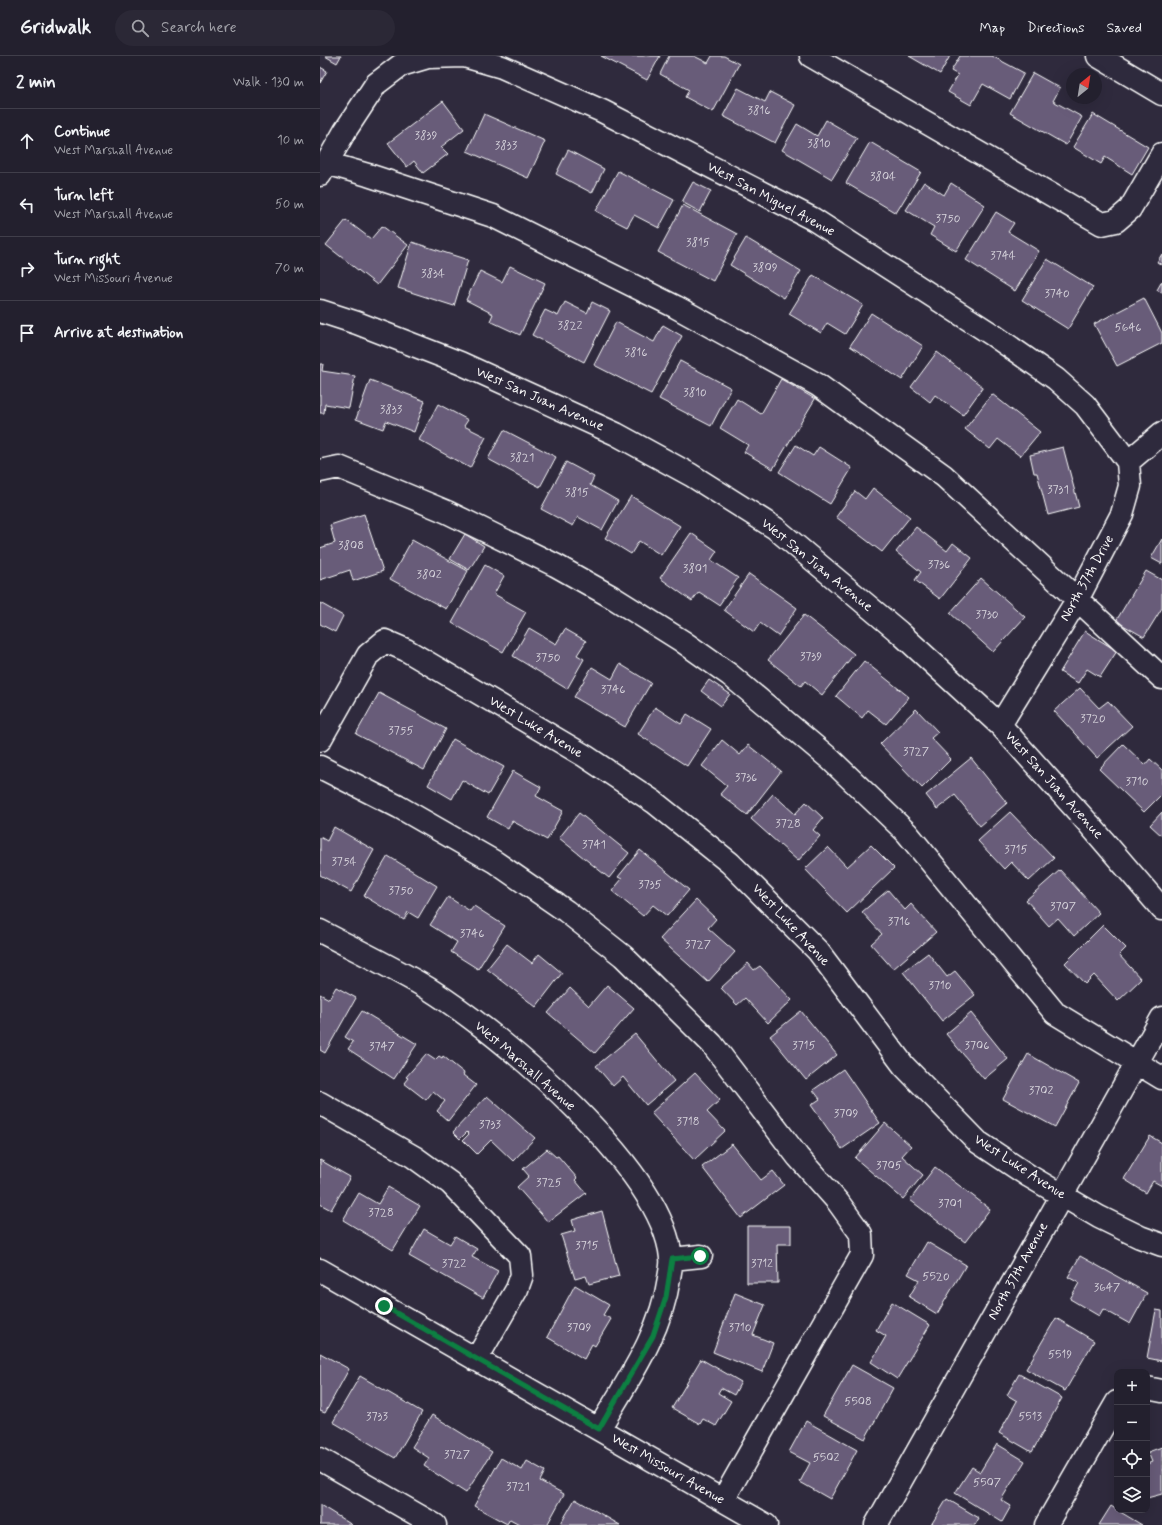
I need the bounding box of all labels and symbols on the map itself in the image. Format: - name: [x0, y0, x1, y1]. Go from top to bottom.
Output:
- north arrow: [1066, 68, 1102, 104]
- house number: 3816: [748, 103, 770, 119]
- house number: 3839: [415, 128, 437, 144]
- house number: 3810: [807, 136, 831, 152]
- house number: 3833: [495, 138, 518, 154]
- street label: West San Miguel Avenue: [704, 158, 838, 240]
- house number: 3804: [870, 169, 896, 185]
- house number: 3750: [936, 211, 961, 227]
- house number: 3815: [686, 235, 710, 251]
- house number: 3744: [990, 248, 1016, 264]
- house number: 3809: [752, 260, 778, 276]
- house number: 3834: [421, 266, 445, 282]
- house number: 3740: [1044, 286, 1070, 302]
- house number: 3822: [557, 318, 583, 334]
- house number: 5646: [1114, 320, 1142, 336]
- house number: 3816: [625, 345, 647, 361]
- street label: West San Juan Avenue: [473, 363, 607, 436]
- house number: 3810: [683, 385, 707, 401]
- house number: 3833: [380, 402, 403, 418]
- house number: 3821: [510, 450, 534, 466]
- house number: 3731: [1047, 482, 1069, 498]
- house number: 3815: [565, 485, 589, 501]
- street label: West San Juan Avenue: [757, 514, 877, 616]
- street label: North 37th Drive: [1056, 532, 1118, 624]
- house number: 3808: [338, 538, 364, 554]
- house number: 3736: [928, 557, 950, 573]
- house number: 3801: [683, 561, 707, 577]
- house number: 3802: [416, 567, 442, 583]
- house number: 3730: [975, 607, 999, 623]
- house number: 3739: [800, 649, 822, 665]
- house number: 3750: [536, 650, 561, 666]
- house number: 3746: [601, 682, 625, 698]
- street label: West Luke Avenue: [486, 692, 587, 762]
- house number: 3720: [1080, 711, 1106, 727]
- house number: 3755: [388, 723, 414, 739]
- street label: West San Juan Avenue: [1001, 727, 1107, 843]
- house number: 3727: [903, 744, 929, 760]
- house number: 3736: [735, 770, 757, 786]
- house number: 3710: [1126, 774, 1149, 790]
- house number: 3728: [775, 816, 801, 832]
- house number: 3741: [582, 837, 606, 853]
- house number: 3715: [1004, 842, 1028, 858]
- house number: 3754: [331, 854, 357, 870]
- house number: 3735: [638, 877, 662, 893]
- street label: West Luke Avenue: [748, 880, 834, 970]
- house number: 3750: [389, 883, 414, 899]
- house number: 3707: [1050, 899, 1076, 915]
- house number: 3716: [888, 914, 910, 930]
- house number: 3746: [460, 926, 484, 942]
- house number: 3727: [685, 937, 711, 953]
- house number: 3710: [929, 978, 952, 994]
- street label: West Marshall Avenue: [471, 1017, 579, 1115]
- house number: 3715: [792, 1038, 816, 1054]
- house number: 3706: [965, 1038, 989, 1054]
- house number: 3747: [369, 1039, 395, 1055]
- house number: 3702: [1029, 1083, 1053, 1099]
- house number: 3709: [834, 1106, 858, 1122]
- house number: 3718: [677, 1114, 699, 1130]
- house number: 3733: [479, 1117, 501, 1133]
- street label: West Luke Avenue: [970, 1130, 1070, 1204]
- house number: 3705: [876, 1158, 902, 1174]
- house number: 3725: [536, 1175, 562, 1191]
- house number: 3701: [938, 1196, 962, 1212]
- house number: 3728: [368, 1205, 394, 1221]
- street label: North 37th Avenue: [984, 1219, 1052, 1323]
- house number: 3715: [575, 1238, 599, 1254]
- route start: [691, 1247, 709, 1265]
- house number: 3722: [442, 1256, 466, 1272]
- house number: 3712: [751, 1256, 773, 1272]
- house number: 5520: [922, 1269, 950, 1285]
- house number: 3647: [1094, 1280, 1120, 1296]
- route end: [375, 1297, 393, 1315]
- house number: 3709: [567, 1320, 591, 1336]
- house number: 3710: [729, 1320, 752, 1336]
- house number: 5519: [1048, 1347, 1072, 1363]
- house number: 5508: [844, 1394, 872, 1410]
- house number: 3733: [366, 1409, 388, 1425]
- house number: 5513: [1018, 1409, 1042, 1425]
- street label: West Missouri Avenue: [608, 1429, 728, 1509]
- house number: 3727: [444, 1447, 470, 1463]
- house number: 5502: [813, 1450, 839, 1466]
- house number: 5507: [973, 1475, 1001, 1491]
- house number: 3721: [506, 1479, 530, 1495]

